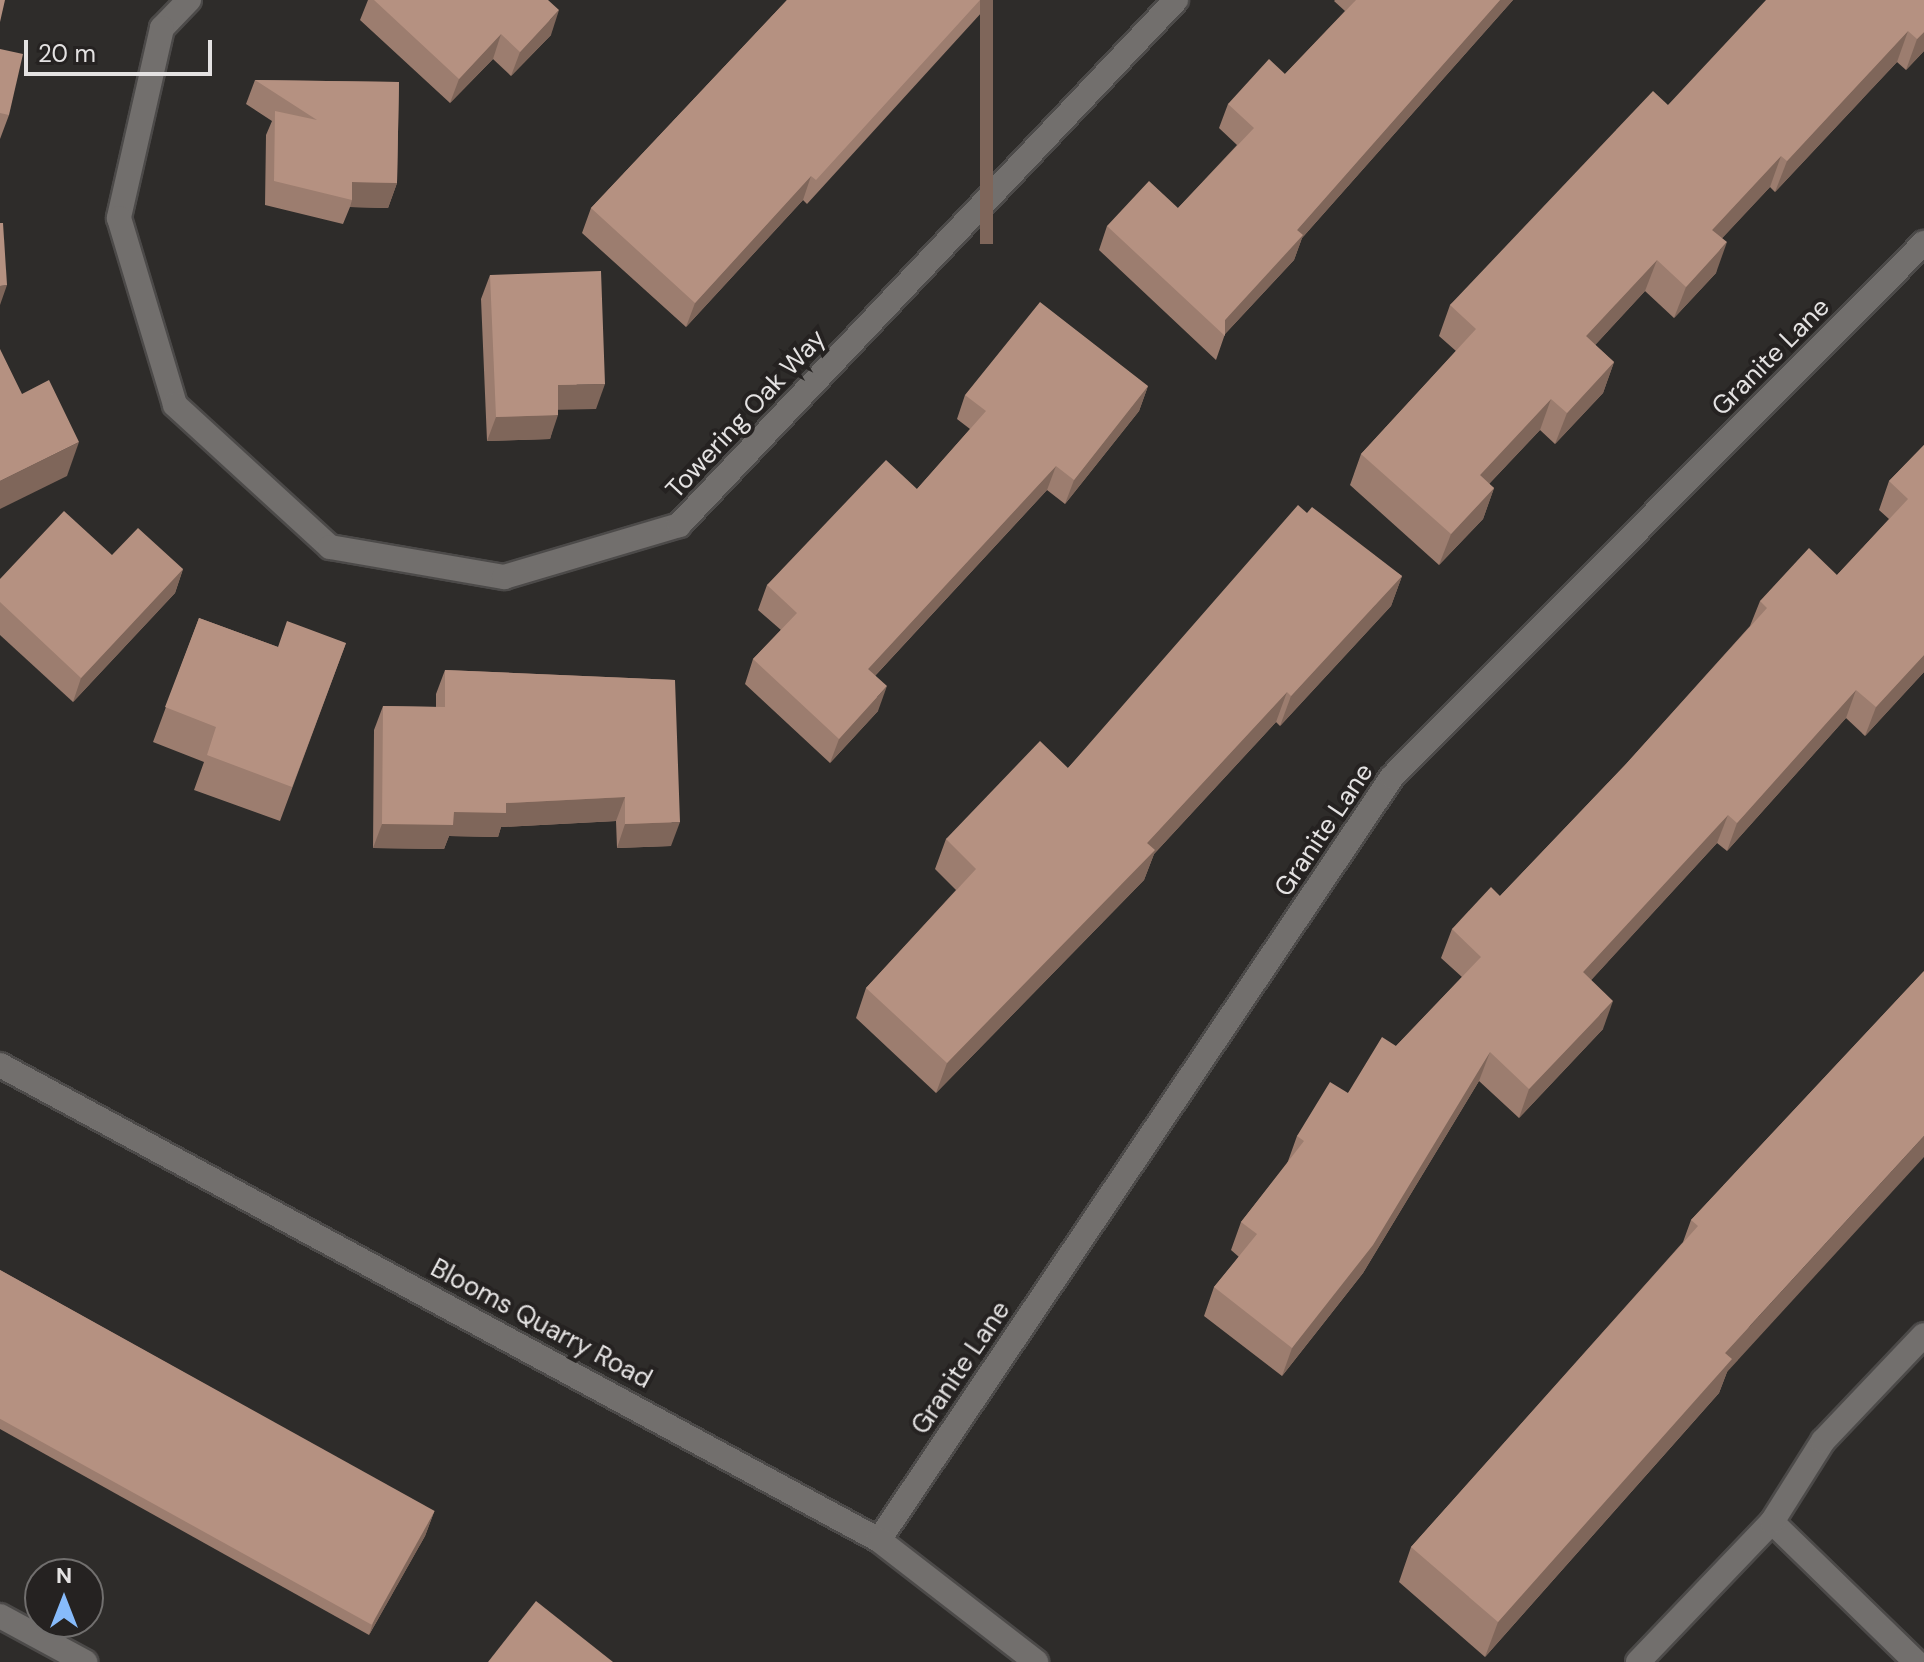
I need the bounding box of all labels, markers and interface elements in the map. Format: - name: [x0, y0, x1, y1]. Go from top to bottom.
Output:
- scale bar: [28, 24, 216, 74]
- text: 20 m: [38, 38, 96, 69]
- street label: Granite Lane: [1706, 292, 1836, 422]
- street label: Towering Oak Way: [660, 323, 832, 505]
- street label: Granite Lane: [1268, 758, 1380, 902]
- street label: Blooms Quarry Road: [425, 1253, 657, 1395]
- street label: Granite Lane: [905, 1296, 1017, 1440]
- north arrow: [24, 1558, 104, 1638]
- text: N: [56, 1561, 72, 1590]

